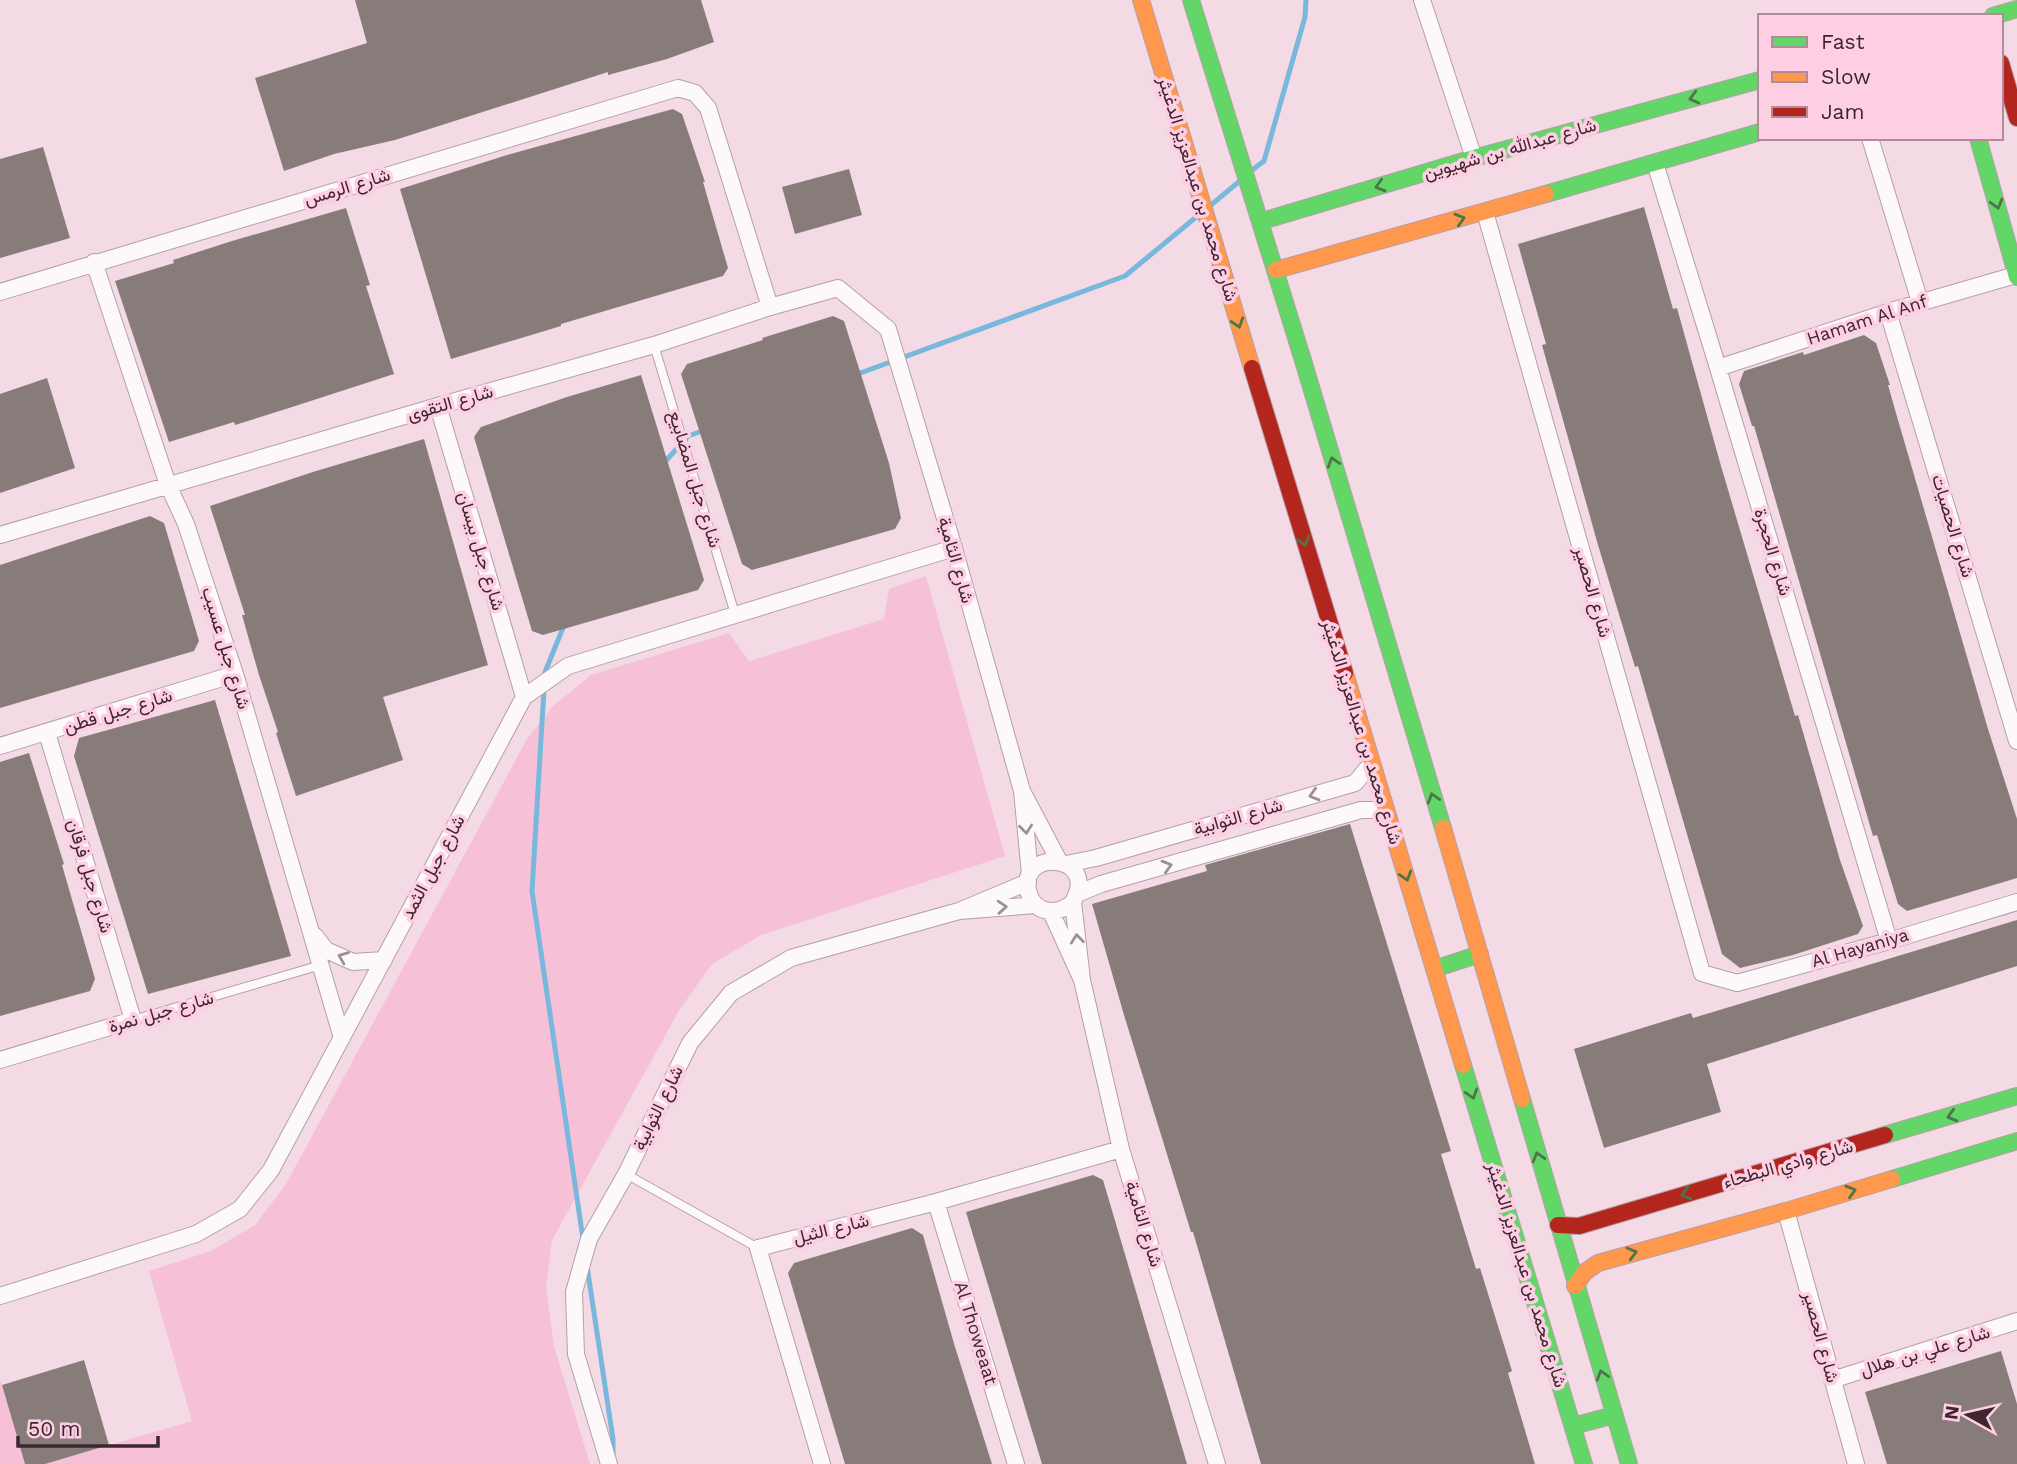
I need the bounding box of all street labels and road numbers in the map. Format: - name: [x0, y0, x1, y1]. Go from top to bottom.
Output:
- street label: شارع محمد بن عبدالعزيز الدغيثر: [1152, 73, 1243, 304]
- street label: شارع عبدالله بن شهيوين: [1421, 114, 1599, 185]
- street label: شارع الرمس: [301, 163, 393, 212]
- street label: Hamam Al Anf: [1804, 290, 1930, 349]
- street label: شارع التقوى: [405, 380, 496, 427]
- street label: شارع جبل المضابيع: [663, 408, 726, 551]
- street label: شارع الحصيات: [1926, 472, 1979, 580]
- street label: شارع جبل بيسان: [452, 489, 509, 613]
- street label: شارع الحجرة: [1748, 506, 1797, 599]
- street label: شارع الثامية: [932, 514, 979, 606]
- street label: شارع الحصير: [1568, 543, 1616, 640]
- street label: شارع جبل عسيب: [196, 584, 255, 712]
- street label: شارع محمد بن عبدالعزيز الدغيثر: [1316, 616, 1407, 847]
- street label: شارع جبل قطن: [61, 684, 175, 739]
- street label: شارع الثوابية: [1191, 794, 1285, 841]
- street label: شارع جبل الثمد: [396, 811, 470, 923]
- street label: شارع جبل فرقان: [61, 816, 118, 936]
- street label: Al Hayaniya: [1809, 924, 1911, 971]
- street label: شارع جبل نمرة: [106, 987, 216, 1038]
- street label: شارع الثوابية: [628, 1062, 689, 1154]
- street label: شارع وادي البطحاء: [1721, 1135, 1857, 1197]
- street label: شارع محمد بن عبدالعزيز الدغيثر: [1481, 1159, 1572, 1390]
- street label: شارع الثامية: [1120, 1178, 1167, 1270]
- street label: شارع الثيل: [791, 1209, 871, 1250]
- street label: Al Thoweaat: [951, 1278, 1002, 1388]
- street label: شارع الحصير: [1797, 1288, 1844, 1385]
- street label: شارع علي بن هلال: [1857, 1321, 1994, 1385]

